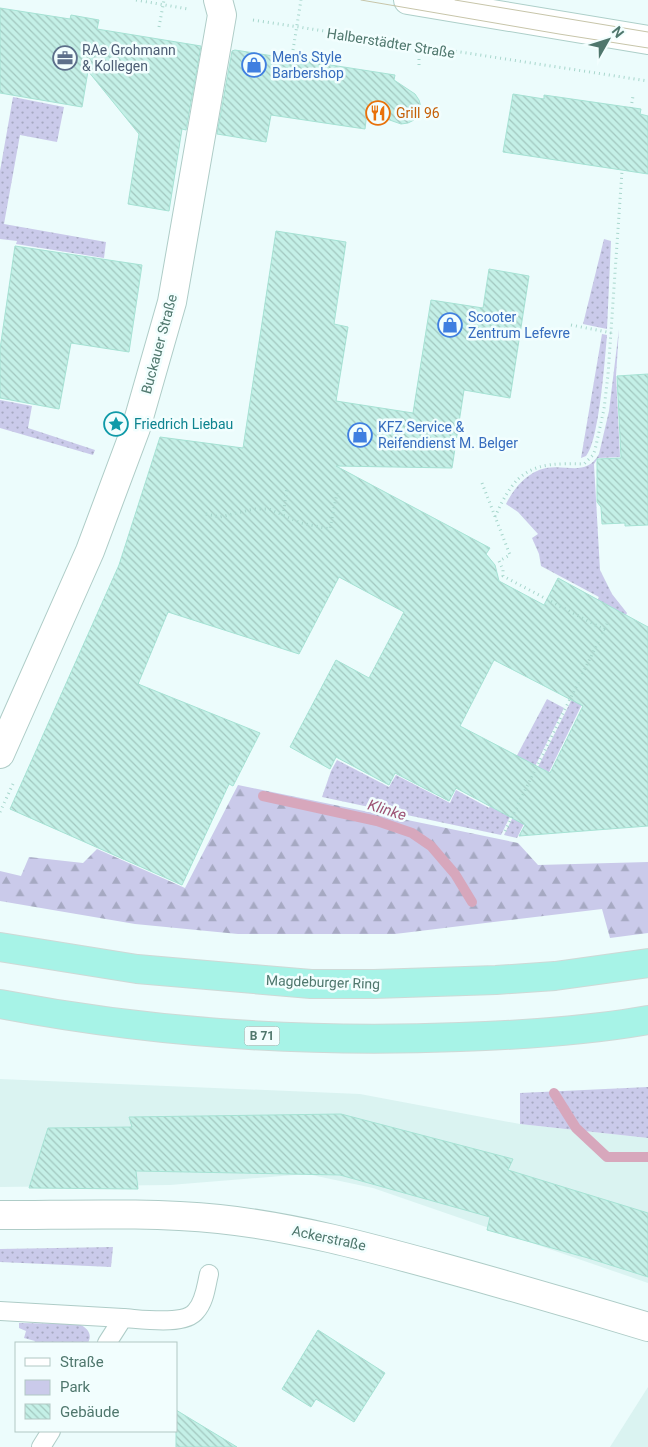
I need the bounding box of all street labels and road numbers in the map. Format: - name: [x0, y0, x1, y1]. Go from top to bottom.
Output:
- street label: Halberstädter Straße: [326, 25, 456, 61]
- street label: Buckauer Straße: [138, 292, 180, 396]
- street label: Magdeburger Ring: [266, 972, 380, 992]
- road number: B 71: [244, 1026, 280, 1046]
- street label: Ackerstraße: [291, 1222, 367, 1254]

